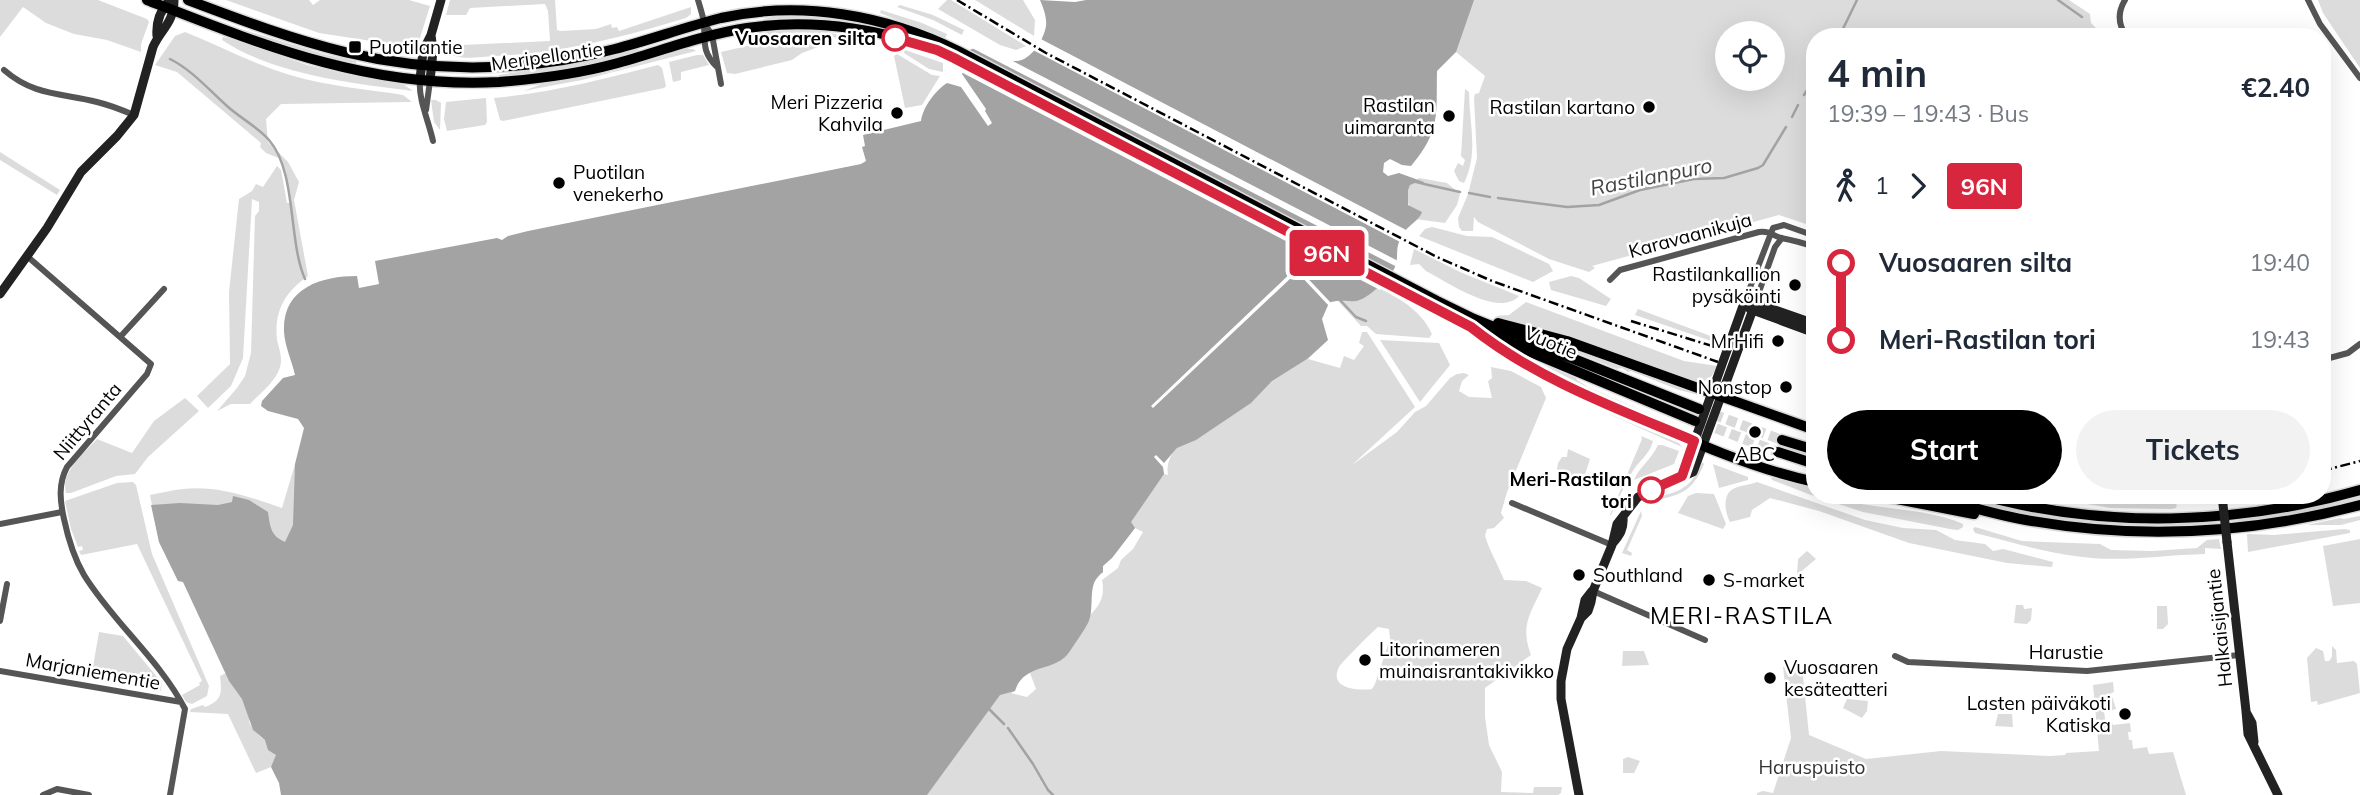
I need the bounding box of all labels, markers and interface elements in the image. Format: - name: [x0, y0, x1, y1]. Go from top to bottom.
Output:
- map controls: [1715, 21, 1785, 91]
- button: locate: [1715, 21, 1785, 91]
- marker: Vuosaaren silta: [882, 25, 908, 51]
- place label: Vuosaaren silta: [734, 26, 876, 50]
- place label: Puotilantie: [369, 35, 463, 59]
- street label: Meripellontie: [490, 36, 604, 76]
- marker: Puotilantie: [347, 39, 363, 55]
- text: 4 min: [1827, 49, 1927, 97]
- text: €2.40: [2241, 71, 2310, 104]
- place label: Meri Pizzeria Kahvila: [770, 90, 883, 136]
- place label: Rastilan uimaranta: [1344, 93, 1435, 139]
- place label: Rastilan kartano: [1489, 95, 1635, 119]
- marker: Rastilan kartano: [1641, 99, 1657, 115]
- text: 19:39 – 19:43 · Bus: [1827, 99, 2029, 128]
- marker: Meri Pizzeria Kahvila: [889, 105, 905, 121]
- marker: Rastilan uimaranta: [1441, 108, 1457, 124]
- water label: Rastilanpuro: [1588, 151, 1714, 201]
- place label: Puotilan venekerho: [573, 160, 664, 206]
- icon: walk: [1827, 167, 1865, 205]
- icon: forward: [1899, 167, 1937, 205]
- text: 1: [1875, 171, 1889, 200]
- text: 96N: [1961, 171, 2008, 201]
- marker: Puotilan venekerho: [551, 175, 567, 191]
- street label: Karavaanikuja: [1626, 207, 1754, 263]
- line badge: 96N: [1287, 230, 1367, 276]
- text: 96N: [1304, 238, 1350, 268]
- text: Vuosaaren silta: [1879, 246, 2072, 279]
- text: 19:40: [2250, 248, 2310, 277]
- place label: Rastilankallion pysäköinti: [1652, 262, 1781, 308]
- marker: Rastilankallion pysäköinti: [1787, 277, 1803, 293]
- street label: Vuotie: [1521, 320, 1581, 364]
- text: Meri-Rastilan tori: [1879, 323, 2096, 356]
- text: 19:43: [2250, 325, 2310, 354]
- place label: MrHifi: [1711, 329, 1764, 353]
- marker: MrHifi: [1770, 333, 1786, 349]
- place label: Nonstop: [1698, 375, 1772, 399]
- street label: Niittyranta: [48, 377, 126, 465]
- marker: Nonstop: [1778, 379, 1794, 395]
- button: Start: [1827, 410, 2062, 490]
- button: Tickets: [2076, 410, 2310, 490]
- marker: ABC: [1747, 424, 1763, 440]
- place label: ABC: [1735, 442, 1775, 466]
- place label: Meri-Rastilan tori: [1510, 467, 1632, 513]
- marker: Meri-Rastilan tori: [1638, 477, 1664, 503]
- place label: Southland: [1593, 563, 1683, 587]
- marker: Southland: [1571, 567, 1587, 583]
- place label: S-market: [1723, 568, 1805, 592]
- street label: Halkaisijantie: [2201, 568, 2237, 688]
- marker: S-market: [1701, 572, 1717, 588]
- district label: MERI-RASTILA: [1650, 601, 1834, 630]
- place label: Litorinameren muinaisrantakivikko: [1379, 637, 1554, 683]
- street label: Harustie: [2029, 640, 2103, 664]
- street label: Marjaniementie: [24, 647, 162, 695]
- marker: Litorinameren muinaisrantakivikko: [1357, 652, 1373, 668]
- place label: Vuosaaren kesäteatteri: [1784, 655, 1888, 701]
- marker: Vuosaaren kesäteatteri: [1762, 670, 1778, 686]
- place label: Lasten päiväkoti Katiska: [1967, 691, 2111, 737]
- marker: Lasten päiväkoti Katiska: [2117, 706, 2133, 722]
- park label: Haruspuisto: [1759, 755, 1865, 779]

